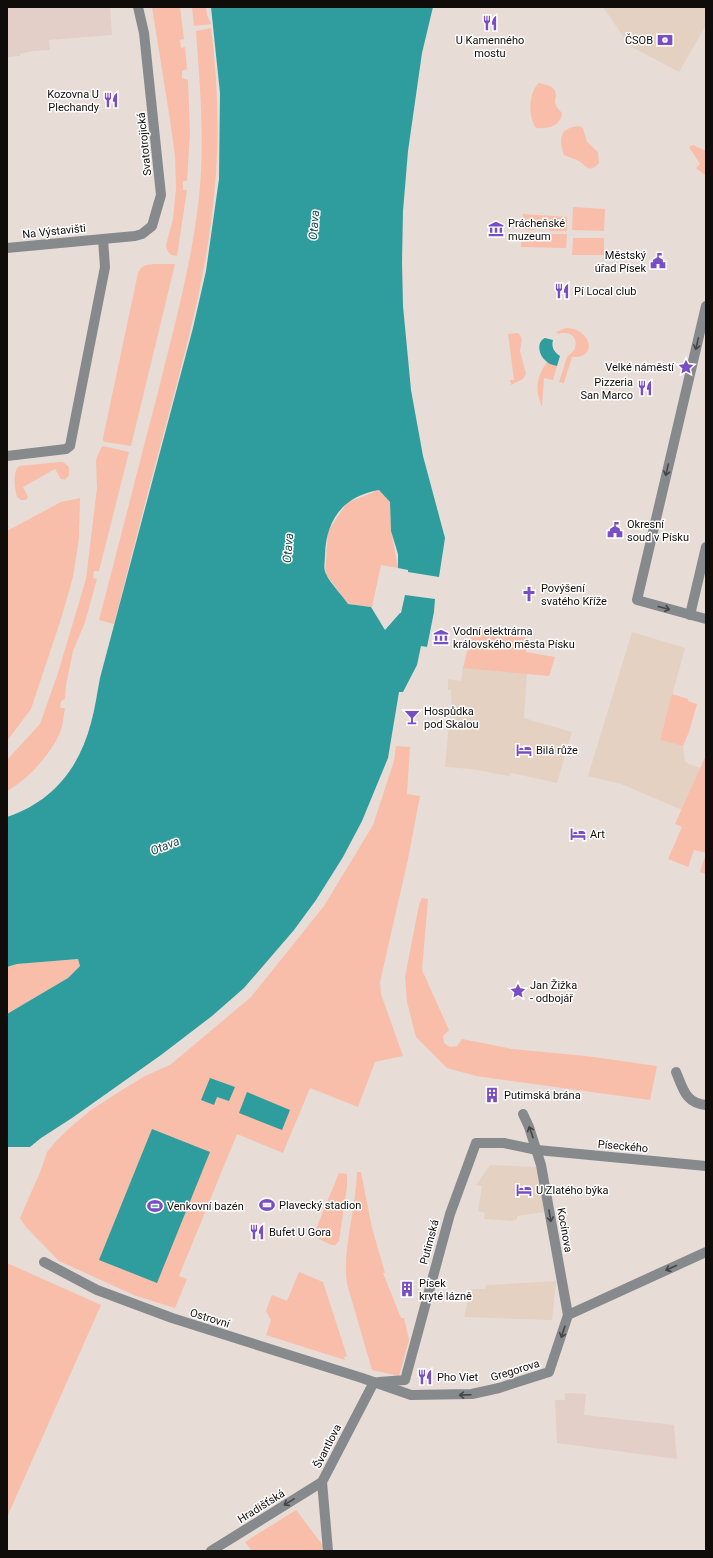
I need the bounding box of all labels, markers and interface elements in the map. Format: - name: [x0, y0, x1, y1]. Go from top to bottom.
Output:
- restaurant icon: U Kamenného mostu: [481, 14, 499, 32]
- bank icon: ČSOB: [656, 31, 674, 49]
- place label: ČSOB: [625, 33, 653, 47]
- place label: U Kamenného mostu: [456, 34, 524, 60]
- place label: Kozovna U Plechandy: [47, 88, 100, 114]
- restaurant icon: Kozovna U Plechandy: [102, 91, 120, 109]
- street label: Svatotrojická: [135, 112, 154, 176]
- water label: Otava: [306, 209, 322, 241]
- place label: Prácheňské muzeum: [508, 217, 565, 243]
- museum icon: Prácheňské muzeum: [487, 220, 505, 238]
- street label: Na Výstavišti: [22, 222, 86, 241]
- place label: Městský úřad Písek: [595, 249, 647, 275]
- public building icon: Městský úřad Písek: [649, 252, 667, 270]
- restaurant icon: Pí Local club: [553, 282, 571, 300]
- place label: Pí Local club: [574, 285, 636, 298]
- one-way arrow: [693, 337, 700, 350]
- place icon: Velké náměstí: [677, 358, 695, 376]
- place label: Velké náměstí: [605, 361, 675, 374]
- place label: Pizzeria San Marco: [580, 376, 633, 402]
- restaurant icon: Pizzeria San Marco: [636, 379, 654, 397]
- one-way arrow: [663, 463, 671, 476]
- place label: Okresní soud v Písku: [627, 518, 689, 544]
- public building icon: Okresní soud v Písku: [606, 521, 624, 539]
- water label: Otava: [280, 532, 296, 564]
- place label: Povýšení svatého Kříže: [541, 582, 607, 608]
- church icon: Povýšení svatého Kříže: [520, 585, 538, 603]
- one-way arrow: [657, 605, 670, 612]
- place label: Vodní elektrárna královského města Písku: [453, 625, 575, 651]
- museum icon: Vodní elektrárna královského města Písku: [432, 628, 450, 646]
- place label: Hospůdka pod Skalou: [424, 705, 478, 731]
- bar icon: Hospůdka pod Skalou: [403, 708, 421, 726]
- hotel icon: Bilá růže: [515, 741, 533, 759]
- place label: Bilá růže: [536, 744, 578, 757]
- hotel icon: Art: [569, 825, 587, 843]
- place label: Art: [590, 828, 605, 841]
- water label: Otava: [148, 834, 182, 858]
- place label: Jan Žižka - odbojář: [530, 979, 577, 1005]
- place icon: Jan Žižka - odbojář: [509, 982, 527, 1000]
- building icon: Putimská brána: [483, 1086, 501, 1104]
- place label: Putimská brána: [504, 1089, 581, 1102]
- one-way arrow: [526, 1126, 534, 1138]
- street label: Píseckého: [597, 1138, 649, 1155]
- hotel icon: U Zlatého býka: [515, 1181, 533, 1199]
- place label: U Zlatého býka: [536, 1184, 608, 1197]
- sports icon: Plavecký stadion: [258, 1196, 276, 1214]
- sports icon: Venkovní bazén: [146, 1197, 164, 1215]
- place label: Plavecký stadion: [279, 1199, 361, 1212]
- place label: Venkovní bazén: [167, 1200, 244, 1213]
- street label: Kocínova: [554, 1207, 575, 1253]
- one-way arrow: [546, 1209, 554, 1222]
- street label: Putimská: [417, 1218, 442, 1266]
- restaurant icon: Bufet U Gora: [248, 1223, 266, 1241]
- place label: Bufet U Gora: [269, 1226, 331, 1239]
- one-way arrow: [665, 1265, 677, 1272]
- place label: Písek kryté lázně: [419, 1277, 472, 1303]
- building icon: Písek kryté lázně: [398, 1280, 416, 1298]
- street label: Ostrovní: [188, 1306, 232, 1331]
- one-way arrow: [559, 1325, 566, 1338]
- street label: Gregorova: [489, 1357, 541, 1384]
- restaurant icon: Pho Viet: [416, 1368, 434, 1386]
- place label: Pho Viet: [437, 1371, 479, 1384]
- one-way arrow: [459, 1391, 472, 1398]
- street label: Švantlova: [311, 1422, 344, 1470]
- street label: Hradišťská: [235, 1487, 287, 1526]
- one-way arrow: [283, 1499, 295, 1507]

